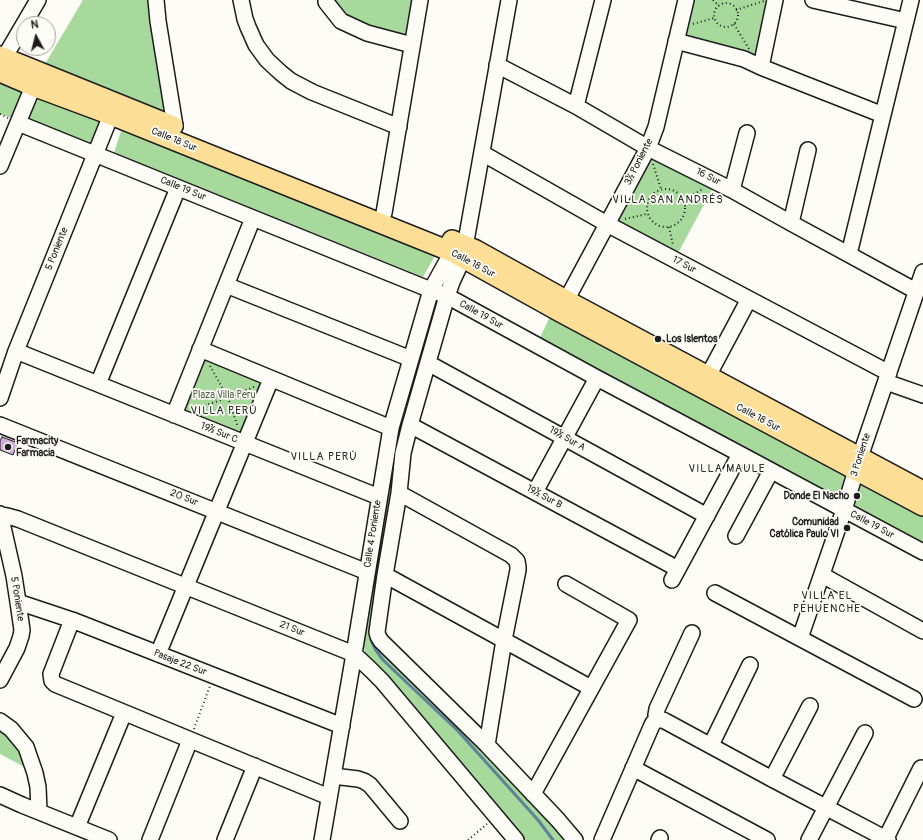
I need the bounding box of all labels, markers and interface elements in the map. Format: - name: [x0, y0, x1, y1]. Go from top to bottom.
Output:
- north arrow: [16, 16, 56, 56]
- text: N: [30, 18, 39, 31]
- street label: Calle 18 Sur: [149, 125, 199, 155]
- street label: 3½ Poniente: [622, 137, 656, 187]
- street label: 16 Sur: [694, 166, 722, 188]
- street label: Calle 19 Sur: [158, 174, 208, 204]
- district label: VILLA SAN ANDRÉS: [612, 193, 724, 207]
- street label: 5 Poniente: [43, 226, 71, 272]
- street label: Calle 18 Sur: [449, 247, 497, 281]
- street label: 17 Sur: [670, 254, 698, 276]
- street label: Calle 19 Sur: [457, 298, 505, 332]
- place label: Los Islentos: [666, 333, 717, 345]
- marker: Los Islentos: [653, 334, 663, 344]
- park label: Plaza Villa Peru: [193, 389, 255, 401]
- street label: Calle 18 Sur: [734, 401, 782, 435]
- district label: VILLA PERÚ: [190, 404, 258, 418]
- street label: 19½ Sur C: [198, 420, 240, 446]
- street label: 19½ Sur A: [547, 424, 587, 454]
- street label: 3 Poniente: [848, 432, 874, 478]
- place label: Farmacity Farmacia: [16, 435, 58, 458]
- marker: Farmacity Farmacia: [3, 442, 13, 452]
- district label: VILLA PERÚ: [290, 450, 358, 464]
- district label: VILLA MAULE: [689, 462, 765, 476]
- street label: 19½ Sur B: [524, 483, 564, 511]
- street label: 20 Sur: [168, 487, 200, 509]
- place label: Donde El Nacho: [783, 490, 849, 502]
- marker: Donde El Nacho: [852, 491, 862, 501]
- street label: Calle 4 Poniente: [362, 499, 384, 569]
- street label: Calle 19 Sur: [848, 508, 896, 542]
- place label: Comunidad Católica Paulo VI: [770, 516, 839, 540]
- marker: Comunidad Católica Paulo VI: [842, 523, 852, 533]
- street label: 5 Poniente: [8, 576, 26, 622]
- district label: VILLA EL PEHUENCHE: [793, 589, 861, 615]
- street label: 21 Sur: [278, 619, 306, 639]
- street label: Pasaje 22 Sur: [152, 647, 208, 679]

